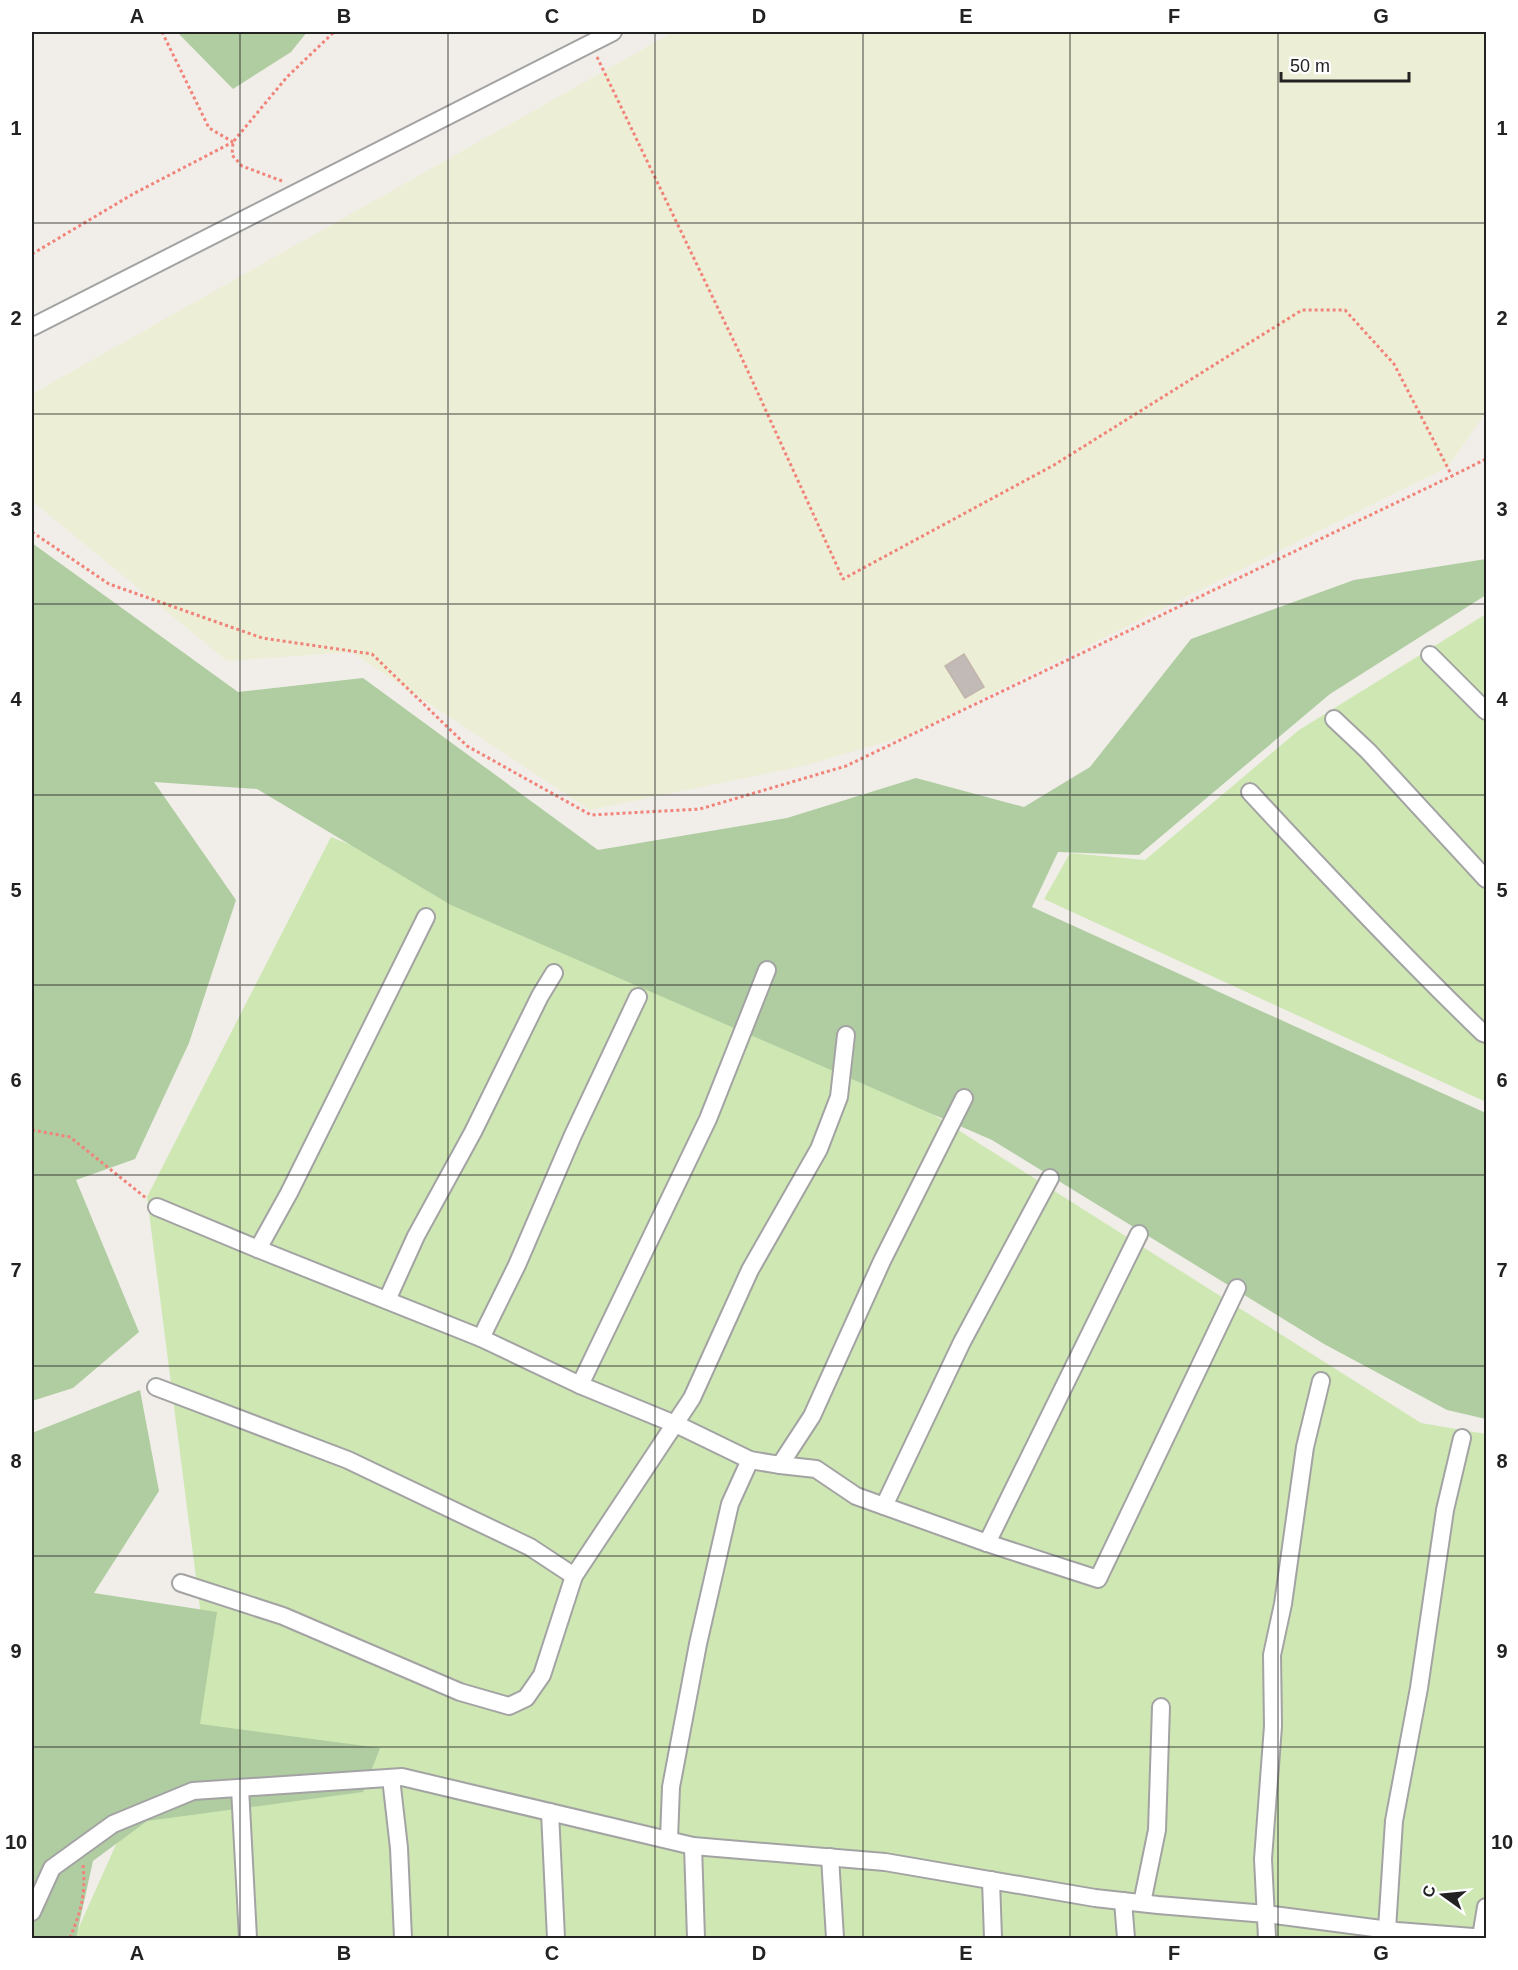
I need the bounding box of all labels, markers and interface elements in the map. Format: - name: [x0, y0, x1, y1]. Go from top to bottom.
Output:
- text: A: [130, 5, 144, 27]
- text: B: [337, 5, 351, 27]
- text: C: [545, 5, 559, 27]
- text: D: [752, 5, 766, 27]
- text: E: [959, 5, 973, 27]
- text: F: [1168, 5, 1180, 27]
- text: G: [1373, 5, 1389, 27]
- scale bar: [1281, 45, 1408, 83]
- text: 50 m: [1290, 56, 1330, 76]
- text: 1: [10, 117, 22, 139]
- text: 1: [1496, 117, 1508, 139]
- text: 2: [10, 307, 22, 329]
- text: 2: [1496, 307, 1508, 329]
- text: 3: [10, 498, 22, 520]
- text: 3: [1496, 498, 1508, 520]
- text: 4: [10, 688, 22, 710]
- text: 4: [1496, 688, 1508, 710]
- text: 5: [10, 879, 22, 901]
- text: 5: [1496, 879, 1508, 901]
- text: 6: [10, 1069, 22, 1091]
- text: 6: [1496, 1069, 1508, 1091]
- text: 7: [10, 1259, 22, 1281]
- text: 7: [1496, 1259, 1508, 1281]
- text: 8: [10, 1450, 22, 1472]
- text: 8: [1496, 1450, 1508, 1472]
- text: 9: [10, 1640, 22, 1662]
- text: 9: [1496, 1640, 1508, 1662]
- text: 10: [5, 1831, 27, 1853]
- text: 10: [1491, 1831, 1513, 1853]
- north arrow: [1413, 1865, 1473, 1925]
- text: С: [1419, 1883, 1439, 1899]
- text: A: [130, 1942, 144, 1964]
- text: B: [337, 1942, 351, 1964]
- text: C: [545, 1942, 559, 1964]
- text: D: [752, 1942, 766, 1964]
- text: E: [959, 1942, 973, 1964]
- text: F: [1168, 1942, 1180, 1964]
- text: G: [1373, 1942, 1389, 1964]

